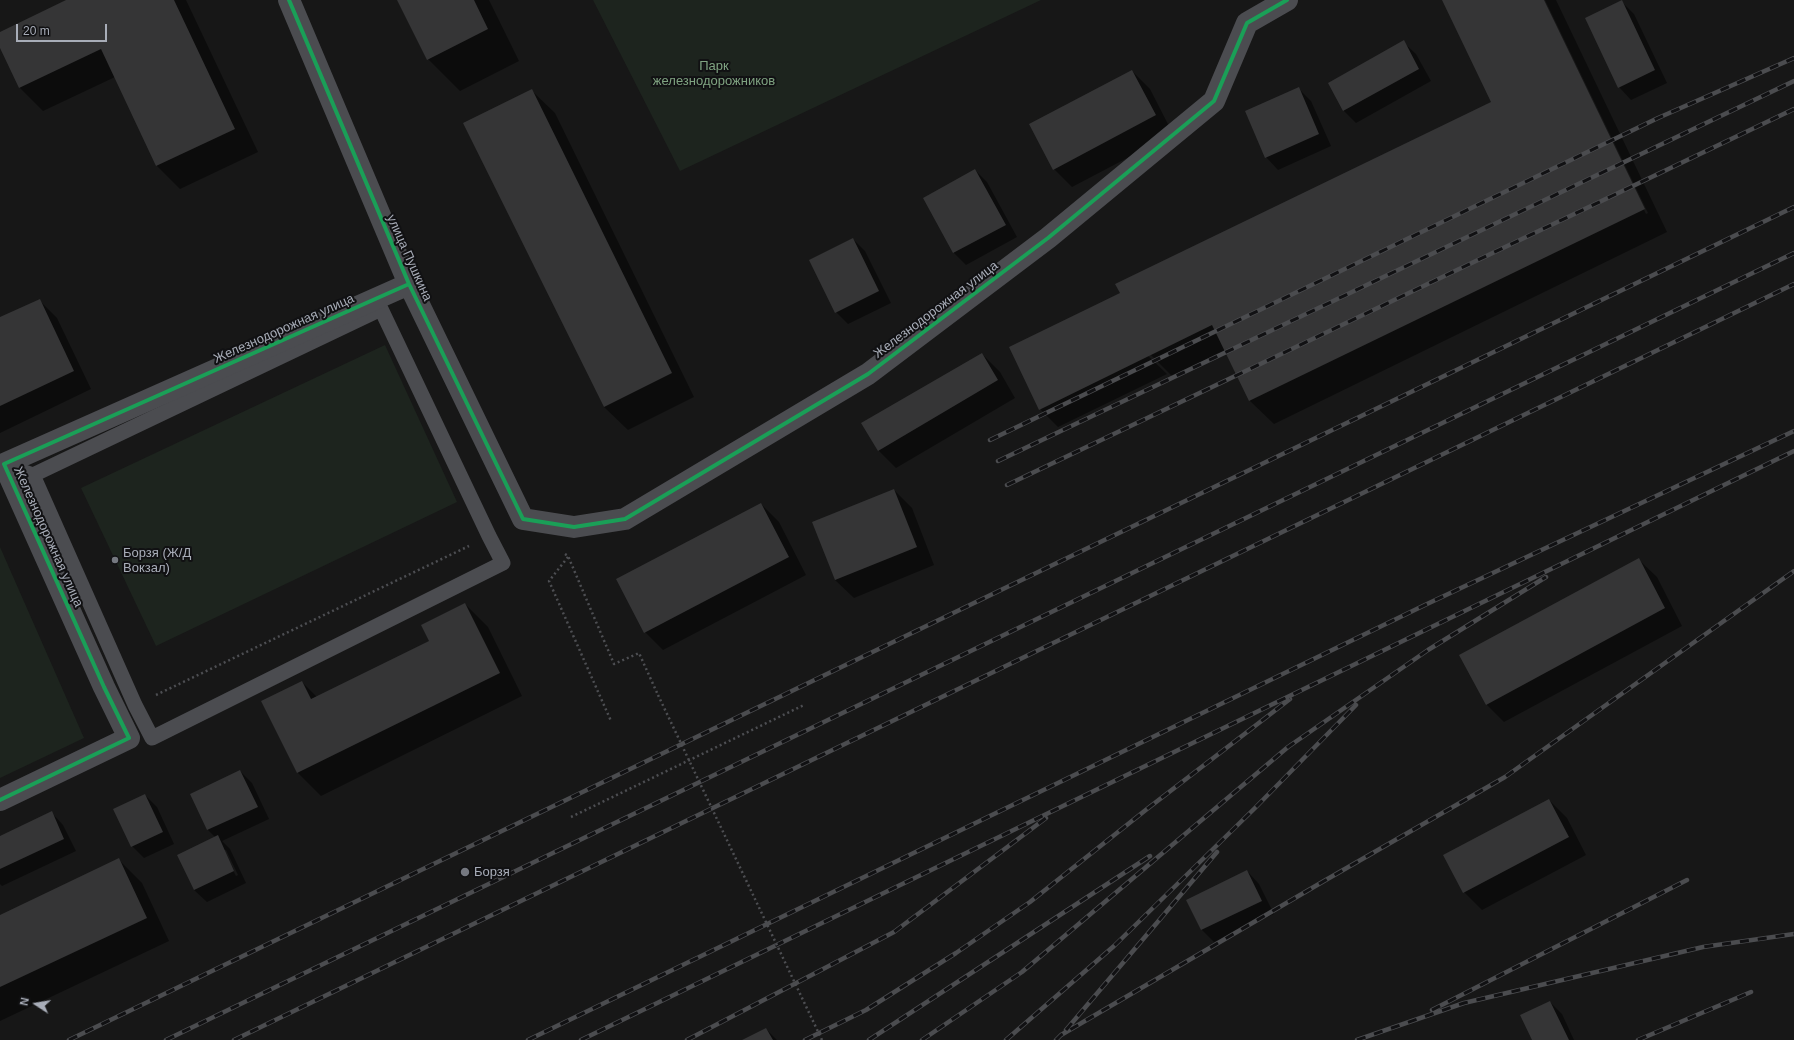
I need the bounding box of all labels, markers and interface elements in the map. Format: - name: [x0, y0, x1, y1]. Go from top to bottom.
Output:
- scale bar: [18, 16, 109, 42]
- text: 20 m: [23, 24, 50, 38]
- park label: Парк железнодорожников: [653, 58, 775, 89]
- street label: улица Пушкина: [383, 212, 435, 304]
- street label: Железнодорожная улица: [871, 258, 1001, 362]
- street label: Железнодорожная улица: [211, 291, 357, 367]
- street label: Железнодорожная улица: [10, 464, 86, 610]
- place label: Борзя (Ж/Д Вокзал): [123, 545, 191, 576]
- marker: Борзя (Ж/Д Вокзал): [110, 555, 120, 565]
- place label: Борзя: [474, 864, 510, 880]
- marker: Борзя: [459, 866, 471, 878]
- north arrow: [16, 984, 56, 1024]
- text: N: [18, 996, 31, 1007]

